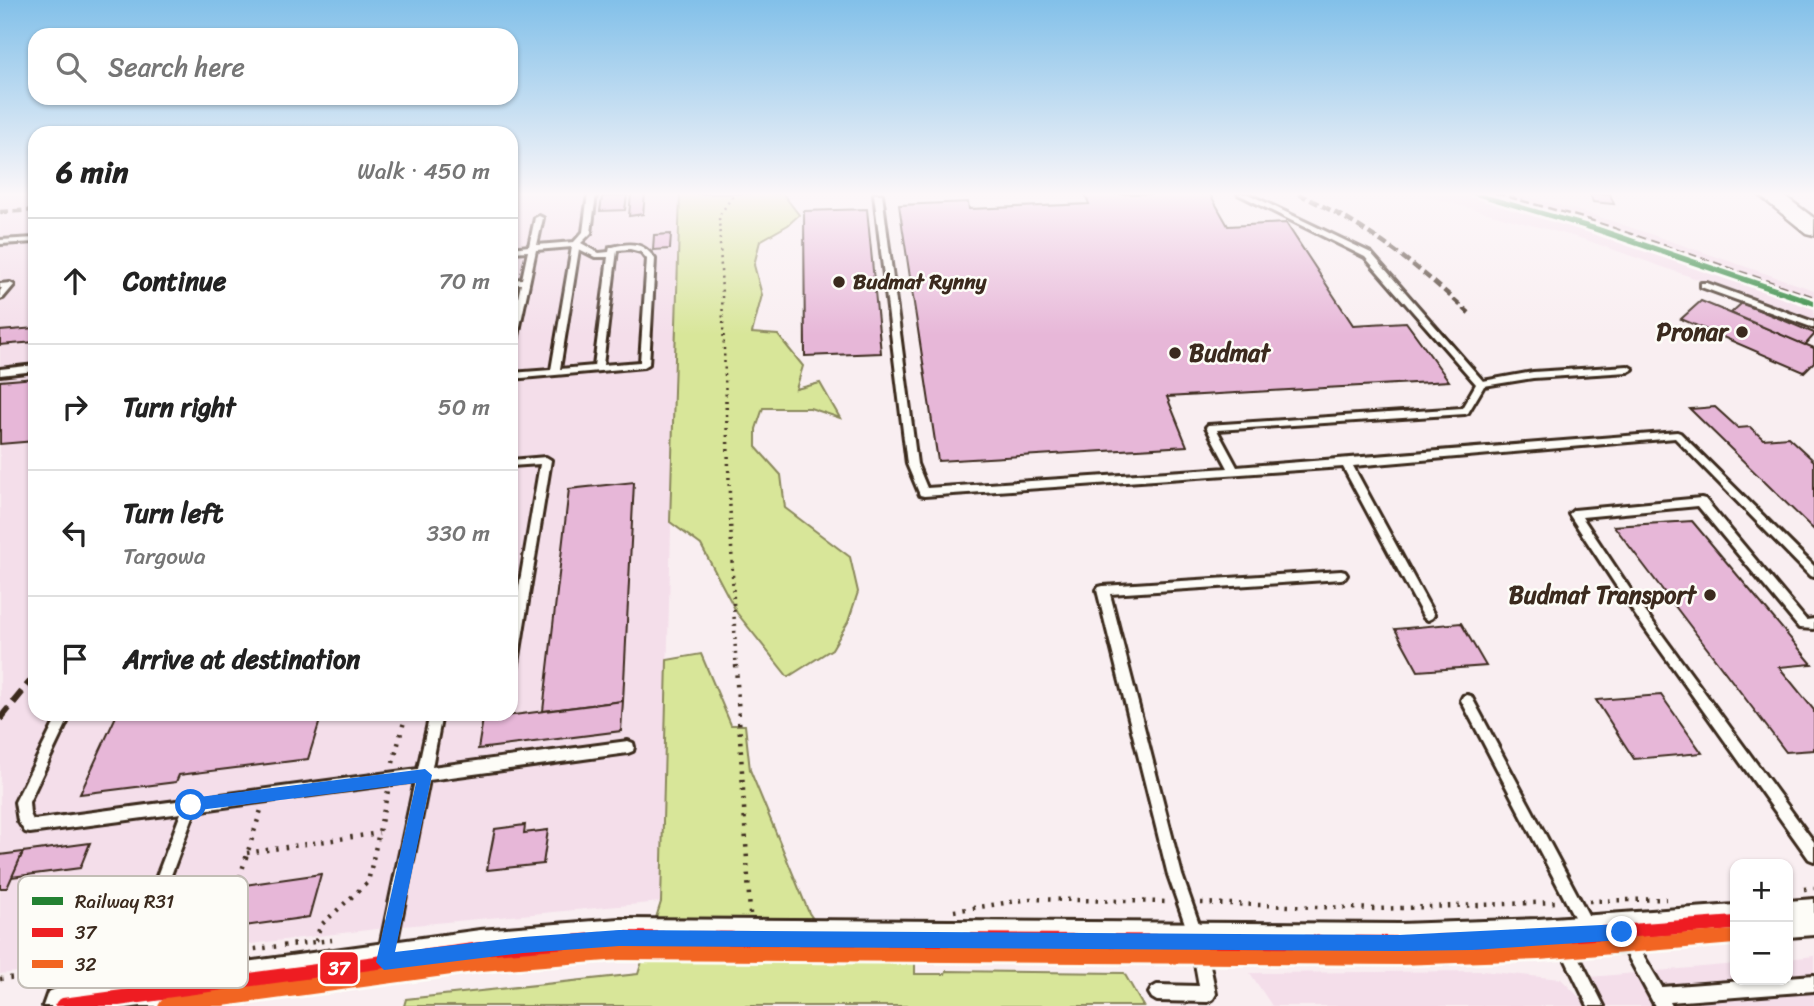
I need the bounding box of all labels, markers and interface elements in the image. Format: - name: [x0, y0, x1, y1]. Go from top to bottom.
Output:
- search box: [28, 28, 518, 105]
- text: Search here: [108, 44, 245, 90]
- icon: search: [52, 48, 90, 86]
- text: 6 min: [56, 145, 128, 199]
- text: Walk · 450 m: [357, 151, 490, 192]
- text: Continue: [123, 258, 226, 304]
- text: 70 m: [439, 261, 490, 302]
- icon: ahead: [56, 262, 94, 300]
- place label: Budmat Rynny: [853, 263, 988, 301]
- marker: Budmat Rynny: [831, 274, 847, 290]
- place label: Pronar: [1657, 311, 1730, 353]
- marker: Pronar: [1734, 324, 1750, 340]
- place label: Budmat: [1189, 332, 1271, 374]
- marker: Budmat: [1167, 345, 1183, 361]
- text: Turn right: [123, 384, 236, 430]
- text: 50 m: [438, 387, 490, 428]
- icon: right: [56, 388, 94, 426]
- text: Turn left: [123, 490, 223, 536]
- text: 330 m: [427, 513, 490, 554]
- icon: left: [56, 514, 94, 552]
- text: Targowa: [123, 536, 205, 577]
- place label: Budmat Transport: [1509, 574, 1697, 616]
- marker: Budmat Transport: [1702, 587, 1718, 603]
- text: Arrive at destination: [123, 636, 360, 682]
- icon: arrive: [56, 640, 94, 678]
- route start: [175, 789, 206, 820]
- map controls: [1730, 859, 1793, 985]
- button: +: [1730, 859, 1793, 922]
- legend: [18, 876, 248, 988]
- text: Railway R31: [75, 885, 174, 918]
- text: 37: [75, 916, 97, 949]
- route end: [1606, 916, 1637, 947]
- button: −: [1730, 922, 1793, 985]
- text: 32: [75, 948, 96, 981]
- line badge: 37: [319, 951, 359, 985]
- text: 37: [327, 952, 352, 985]

